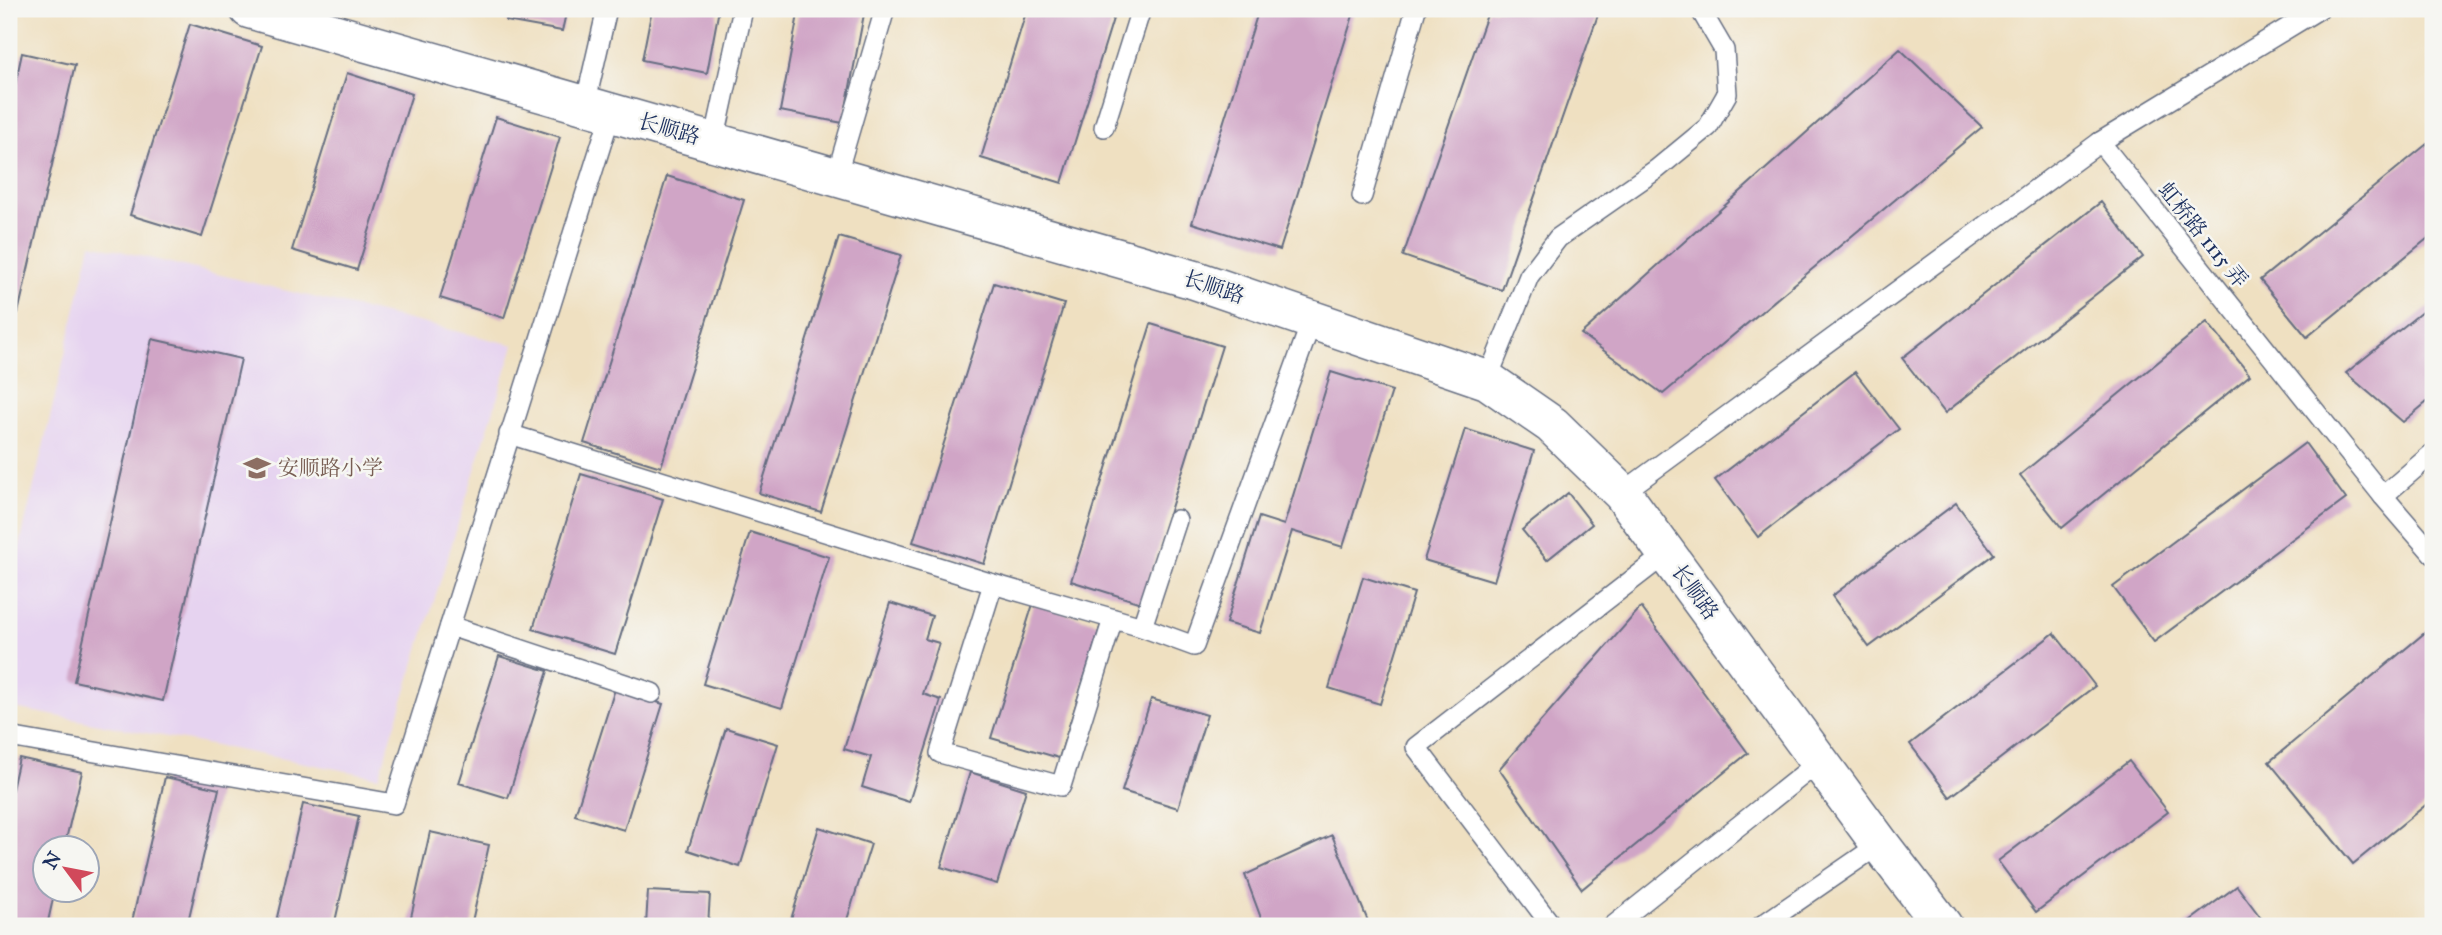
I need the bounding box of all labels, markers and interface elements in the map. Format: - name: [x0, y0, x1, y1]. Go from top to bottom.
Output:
- street label: 长顺路: [635, 108, 703, 150]
- street label: 虹桥路 1115 弄: [2153, 177, 2253, 293]
- street label: 长顺路: [1180, 265, 1248, 309]
- school or university icon: 安顺路小学: [242, 453, 272, 483]
- place label: 安顺路小学: [278, 455, 383, 481]
- street label: 长顺路: [1666, 559, 1724, 625]
- north arrow: [32, 834, 102, 904]
- text: N: [38, 847, 66, 873]

